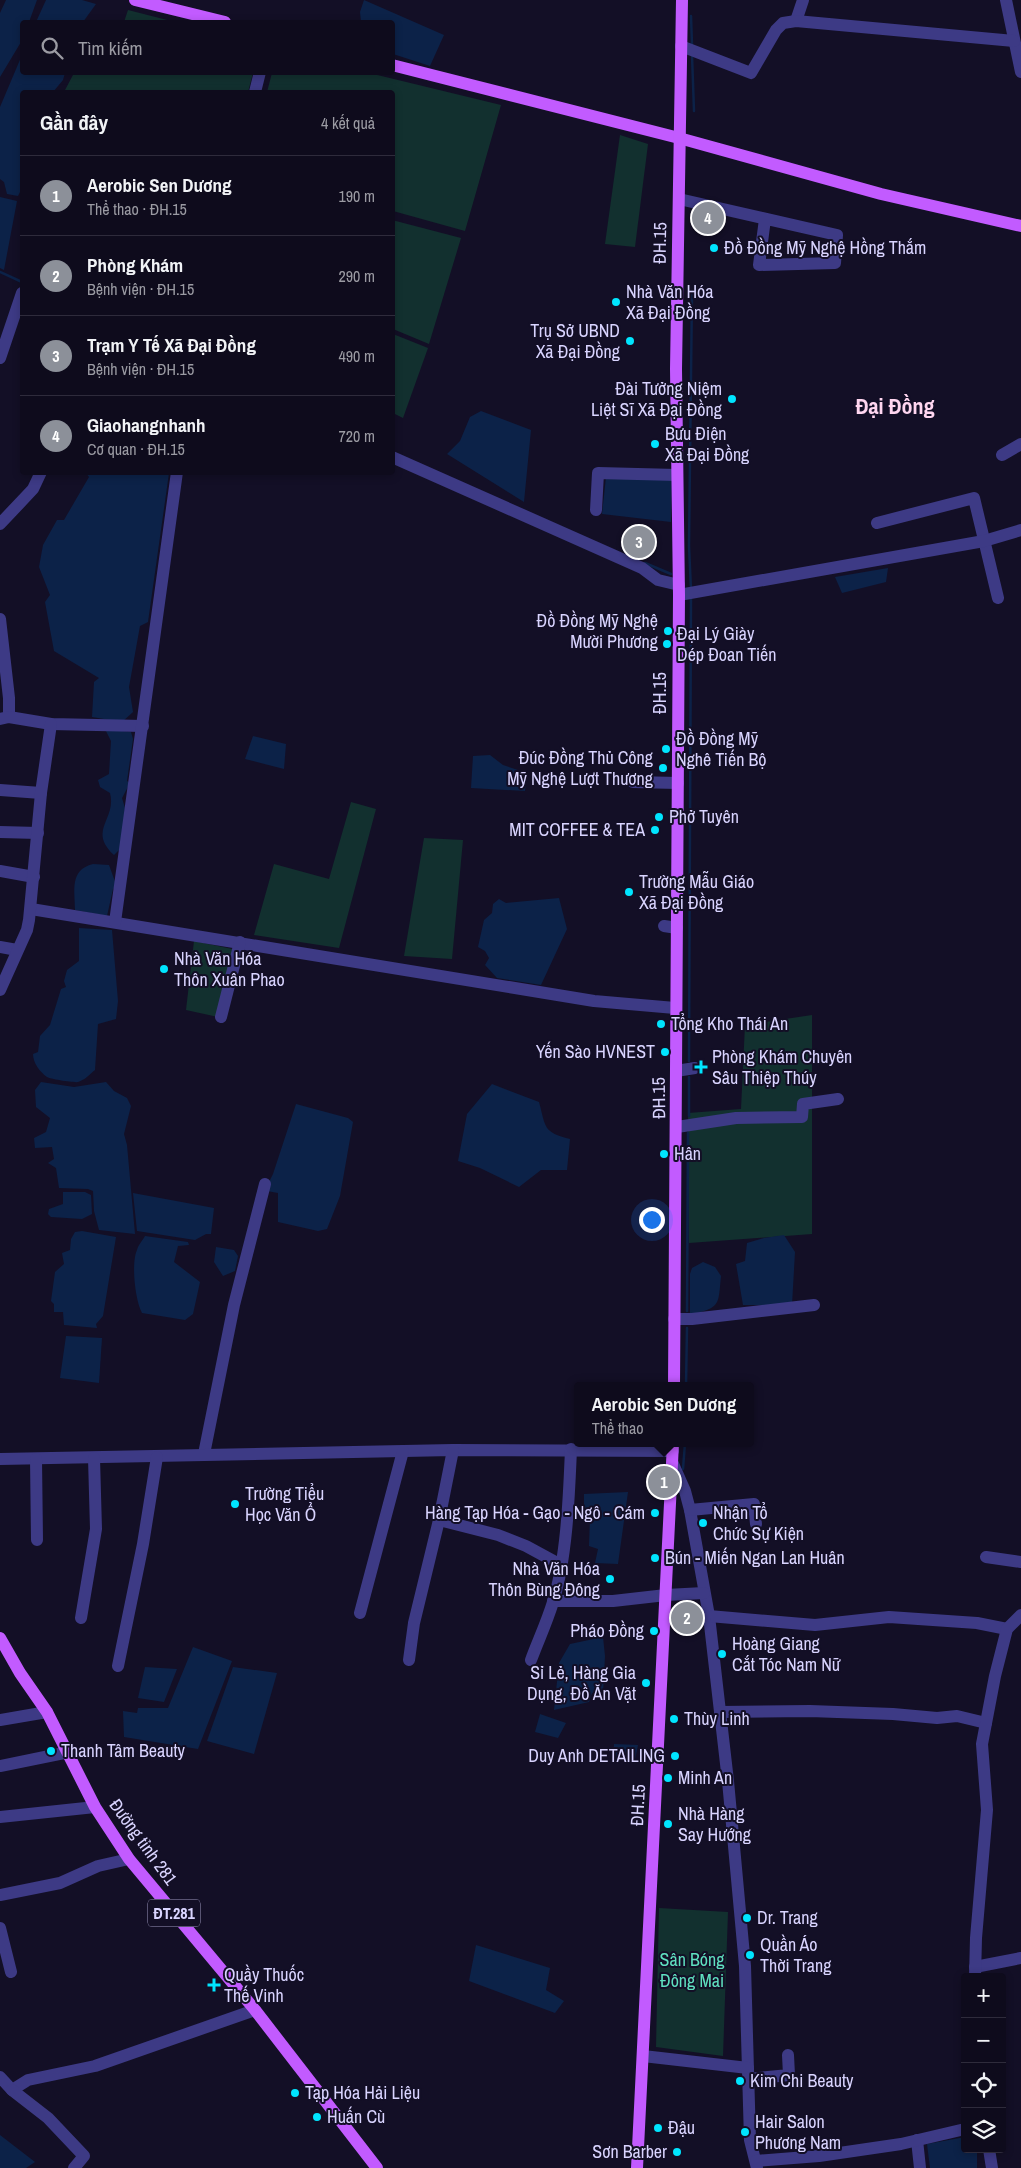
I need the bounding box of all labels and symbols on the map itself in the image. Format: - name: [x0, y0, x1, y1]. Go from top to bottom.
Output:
- pin: 4: [692, 199, 724, 237]
- street label: ĐH.15: [647, 222, 672, 264]
- place label: Đồ Đồng Mỹ Nghệ Hồng Thắm: [724, 235, 926, 260]
- marker: Đồ Đồng Mỹ Nghệ Hồng Thắm: [708, 242, 720, 254]
- place label: Nhà Văn Hóa Xã Đại Đồng: [626, 279, 714, 325]
- marker: Nhà Văn Hóa Xã Đại Đồng: [610, 296, 622, 308]
- place label: Trụ Sở UBND Xã Đại Đồng: [530, 318, 621, 364]
- marker: Trụ Sở UBND Xã Đại Đồng: [624, 335, 636, 347]
- place label: Đài Tưởng Niệm Liệt Sĩ Xã Đại Đồng: [591, 376, 723, 422]
- district label: Đại Đồng: [855, 391, 935, 421]
- marker: Đài Tưởng Niệm Liệt Sĩ Xã Đại Đồng: [726, 393, 738, 405]
- place label: Bưu Điện Xã Đại Đồng: [665, 421, 750, 467]
- marker: Bưu Điện Xã Đại Đồng: [649, 438, 661, 450]
- pin: 3: [623, 523, 655, 561]
- place label: Đồ Đồng Mỹ Nghệ Mười Phương: [537, 608, 659, 654]
- place label: Đại Lý Giày Dép Đoan Tiến: [677, 621, 777, 667]
- marker: Đồ Đồng Mỹ Nghệ Mười Phương: [662, 625, 674, 637]
- marker: Đại Lý Giày Dép Đoan Tiến: [661, 638, 673, 650]
- street label: ĐH.15: [647, 672, 672, 714]
- place label: Đồ Đồng Mỹ Nghê Tiến Bộ: [676, 726, 767, 772]
- marker: Đồ Đồng Mỹ Nghê Tiến Bộ: [660, 743, 672, 755]
- place label: Đúc Đồng Thủ Công Mỹ Nghệ Lượt Thương: [507, 745, 654, 791]
- marker: Đúc Đồng Thủ Công Mỹ Nghệ Lượt Thương: [657, 762, 669, 774]
- place label: Phở Tuyên: [669, 804, 739, 829]
- marker: Phở Tuyên: [653, 811, 665, 823]
- place label: MIT COFFEE & TEA: [509, 817, 645, 842]
- marker: MIT COFFEE & TEA: [649, 824, 661, 836]
- place label: Trường Mẫu Giáo Xã Đại Đồng: [639, 869, 754, 915]
- marker: Trường Mẫu Giáo Xã Đại Đồng: [623, 886, 635, 898]
- place label: Nhà Văn Hóa Thôn Xuân Phao: [174, 946, 285, 992]
- marker: Nhà Văn Hóa Thôn Xuân Phao: [158, 963, 170, 975]
- place label: Tổng Kho Thái An: [671, 1011, 788, 1036]
- marker: Tổng Kho Thái An: [655, 1018, 667, 1030]
- place label: Yến Sào HVNEST: [536, 1039, 655, 1064]
- place label: Phòng Khám Chuyên Sâu Thiệp Thúy: [712, 1044, 852, 1090]
- marker: Yến Sào HVNEST: [659, 1046, 671, 1058]
- marker: Phòng Khám Chuyên Sâu Thiệp Thúy: [694, 1060, 708, 1074]
- street label: ĐH.15: [646, 1077, 671, 1119]
- place label: Hân: [674, 1141, 701, 1166]
- marker: Hân: [658, 1148, 670, 1160]
- your location: [639, 1207, 665, 1233]
- pin: 1: [648, 1463, 680, 1501]
- place label: Trường Tiểu Học Văn Ổ: [245, 1481, 324, 1527]
- marker: Trường Tiểu Học Văn Ổ: [229, 1498, 241, 1510]
- place label: Hàng Tạp Hóa - Gạo - Ngô - Cám: [425, 1500, 645, 1525]
- place label: Nhận Tổ Chức Sự Kiện: [713, 1500, 804, 1546]
- marker: Hàng Tạp Hóa - Gạo - Ngô - Cám: [649, 1507, 661, 1519]
- marker: Nhận Tổ Chức Sự Kiện: [697, 1517, 709, 1529]
- place label: Bún - Miến Ngan Lan Huân: [665, 1545, 845, 1570]
- marker: Bún - Miến Ngan Lan Huân: [649, 1552, 661, 1564]
- place label: Nhà Văn Hóa Thôn Bùng Đông: [488, 1556, 601, 1602]
- marker: Nhà Văn Hóa Thôn Bùng Đông: [604, 1573, 616, 1585]
- pin: 2: [671, 1599, 703, 1637]
- place label: Pháo Đồng: [570, 1618, 645, 1643]
- marker: Pháo Đồng: [648, 1625, 660, 1637]
- place label: Hoàng Giang Cắt Tóc Nam Nữ: [732, 1631, 841, 1677]
- marker: Hoàng Giang Cắt Tóc Nam Nữ: [716, 1648, 728, 1660]
- place label: Sỉ Lẻ, Hàng Gia Dụng, Đồ Ăn Vặt: [527, 1660, 636, 1706]
- marker: Sỉ Lẻ, Hàng Gia Dụng, Đồ Ăn Vặt: [640, 1677, 652, 1689]
- place label: Thùy Linh: [684, 1706, 750, 1731]
- marker: Thùy Linh: [668, 1713, 680, 1725]
- place label: Thanh Tâm Beauty: [61, 1738, 186, 1763]
- place label: Duy Anh DETAILING: [528, 1743, 665, 1768]
- marker: Thanh Tâm Beauty: [45, 1745, 57, 1757]
- marker: Duy Anh DETAILING: [669, 1750, 681, 1762]
- place label: Minh An: [678, 1765, 732, 1790]
- marker: Minh An: [662, 1772, 674, 1784]
- street label: ĐH.15: [624, 1783, 651, 1827]
- street label: Đường tỉnh 281: [104, 1794, 184, 1891]
- place label: Nhà Hàng Say Hướng: [678, 1801, 752, 1847]
- marker: Nhà Hàng Say Hướng: [662, 1818, 674, 1830]
- road number: ĐT.281: [148, 1900, 200, 1926]
- place label: Dr. Trang: [757, 1905, 819, 1930]
- marker: Dr. Trang: [741, 1912, 753, 1924]
- place label: Quần Áo Thời Trang: [760, 1932, 832, 1978]
- park label: Sân Bóng Đông Mai: [660, 1947, 725, 1993]
- marker: Quần Áo Thời Trang: [744, 1949, 756, 1961]
- place label: Quầy Thuốc Thế Vinh: [224, 1962, 304, 2008]
- marker: Quầy Thuốc Thế Vinh: [208, 1979, 220, 1991]
- place label: Kim Chi Beauty: [750, 2068, 854, 2093]
- marker: Kim Chi Beauty: [734, 2075, 746, 2087]
- place label: Tạp Hóa Hải Liệu: [305, 2080, 420, 2105]
- marker: Tạp Hóa Hải Liệu: [289, 2087, 301, 2099]
- place label: Huấn Cù: [327, 2104, 385, 2129]
- place label: Hair Salon Phương Nam: [755, 2109, 841, 2155]
- marker: Huấn Cù: [311, 2111, 323, 2123]
- place label: Đậu: [668, 2115, 695, 2140]
- marker: Đậu: [652, 2122, 664, 2134]
- marker: Hair Salon Phương Nam: [739, 2126, 751, 2138]
- place label: Sơn Barber: [592, 2139, 667, 2164]
- marker: Sơn Barber: [671, 2146, 683, 2158]

